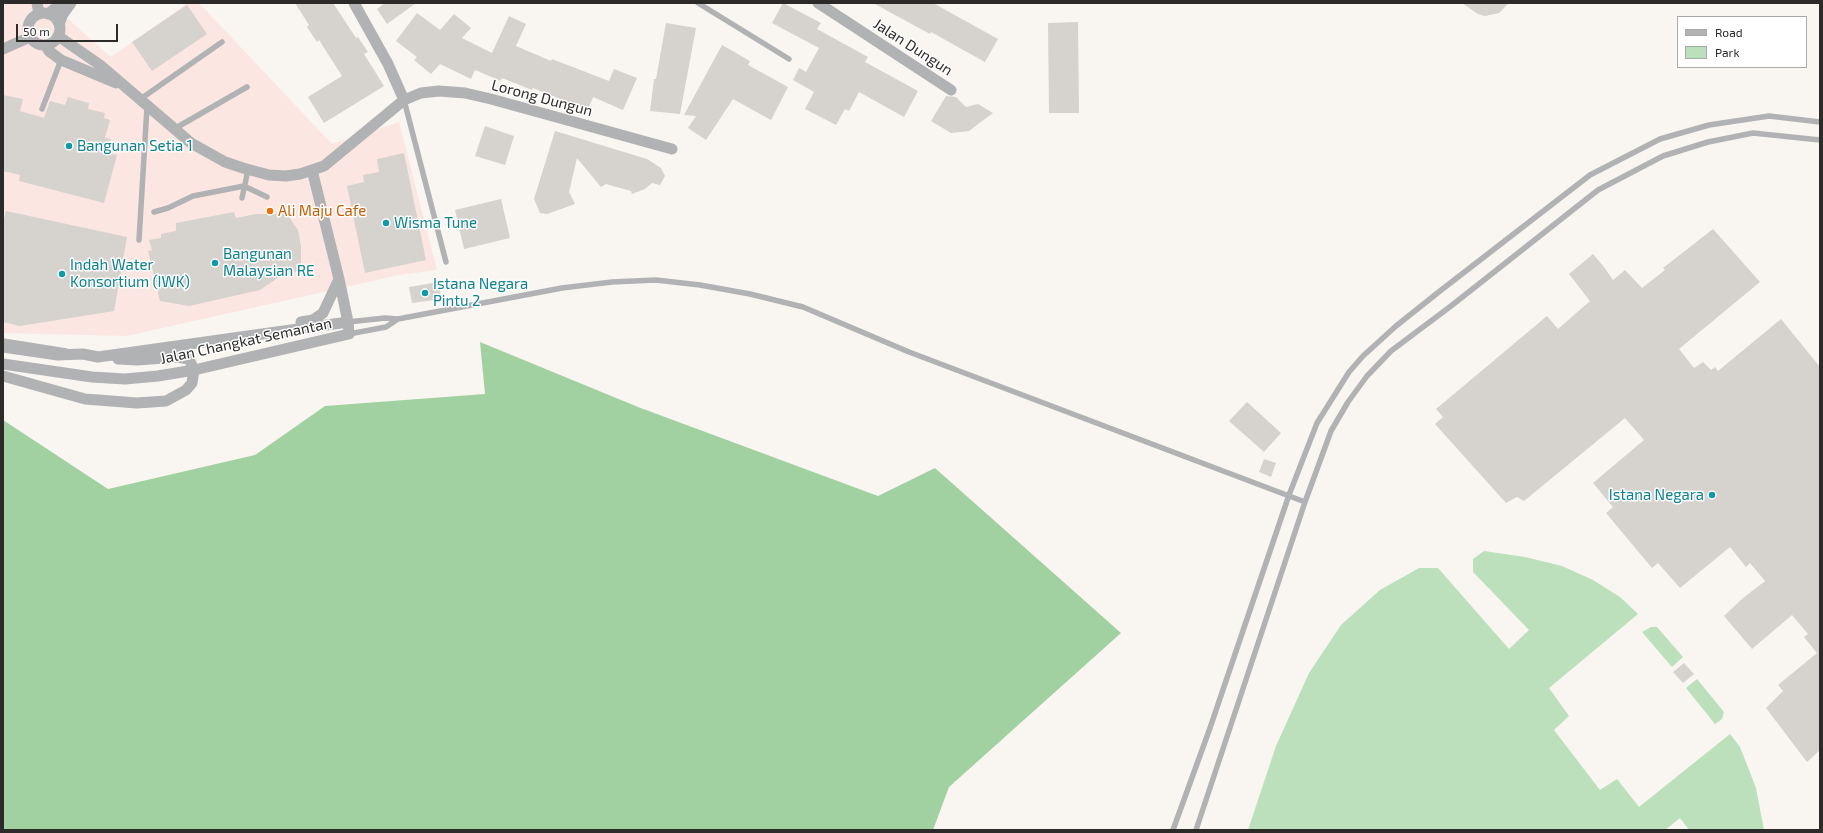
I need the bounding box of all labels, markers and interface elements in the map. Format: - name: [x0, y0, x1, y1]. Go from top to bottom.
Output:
- street label: Jalan Dungun: [870, 15, 956, 79]
- scale bar: [18, 16, 120, 42]
- legend: [1677, 16, 1807, 68]
- text: 50 m: [23, 24, 50, 38]
- text: Road: [1715, 25, 1743, 39]
- text: Park: [1715, 45, 1740, 59]
- street label: Lorong Dungun: [490, 76, 594, 120]
- place label: Bangunan Setia 1: [77, 137, 193, 155]
- marker: Bangunan Setia 1: [64, 141, 74, 151]
- place label: Ali Maju Cafe: [278, 202, 366, 220]
- marker: Ali Maju Cafe: [265, 206, 275, 216]
- place label: Wisma Tune: [394, 214, 477, 232]
- marker: Wisma Tune: [381, 218, 391, 228]
- place label: Bangunan Malaysian RE: [223, 245, 314, 280]
- place label: Indah Water Konsortium (IWK): [70, 256, 190, 291]
- marker: Bangunan Malaysian RE: [210, 258, 220, 268]
- marker: Indah Water Konsortium (IWK): [57, 269, 67, 279]
- place label: Istana Negara Pintu 2: [433, 275, 528, 310]
- marker: Istana Negara Pintu 2: [420, 288, 430, 298]
- street label: Jalan Changkat Semantan: [159, 314, 333, 368]
- place label: Istana Negara: [1609, 486, 1704, 504]
- marker: Istana Negara: [1707, 490, 1717, 500]

